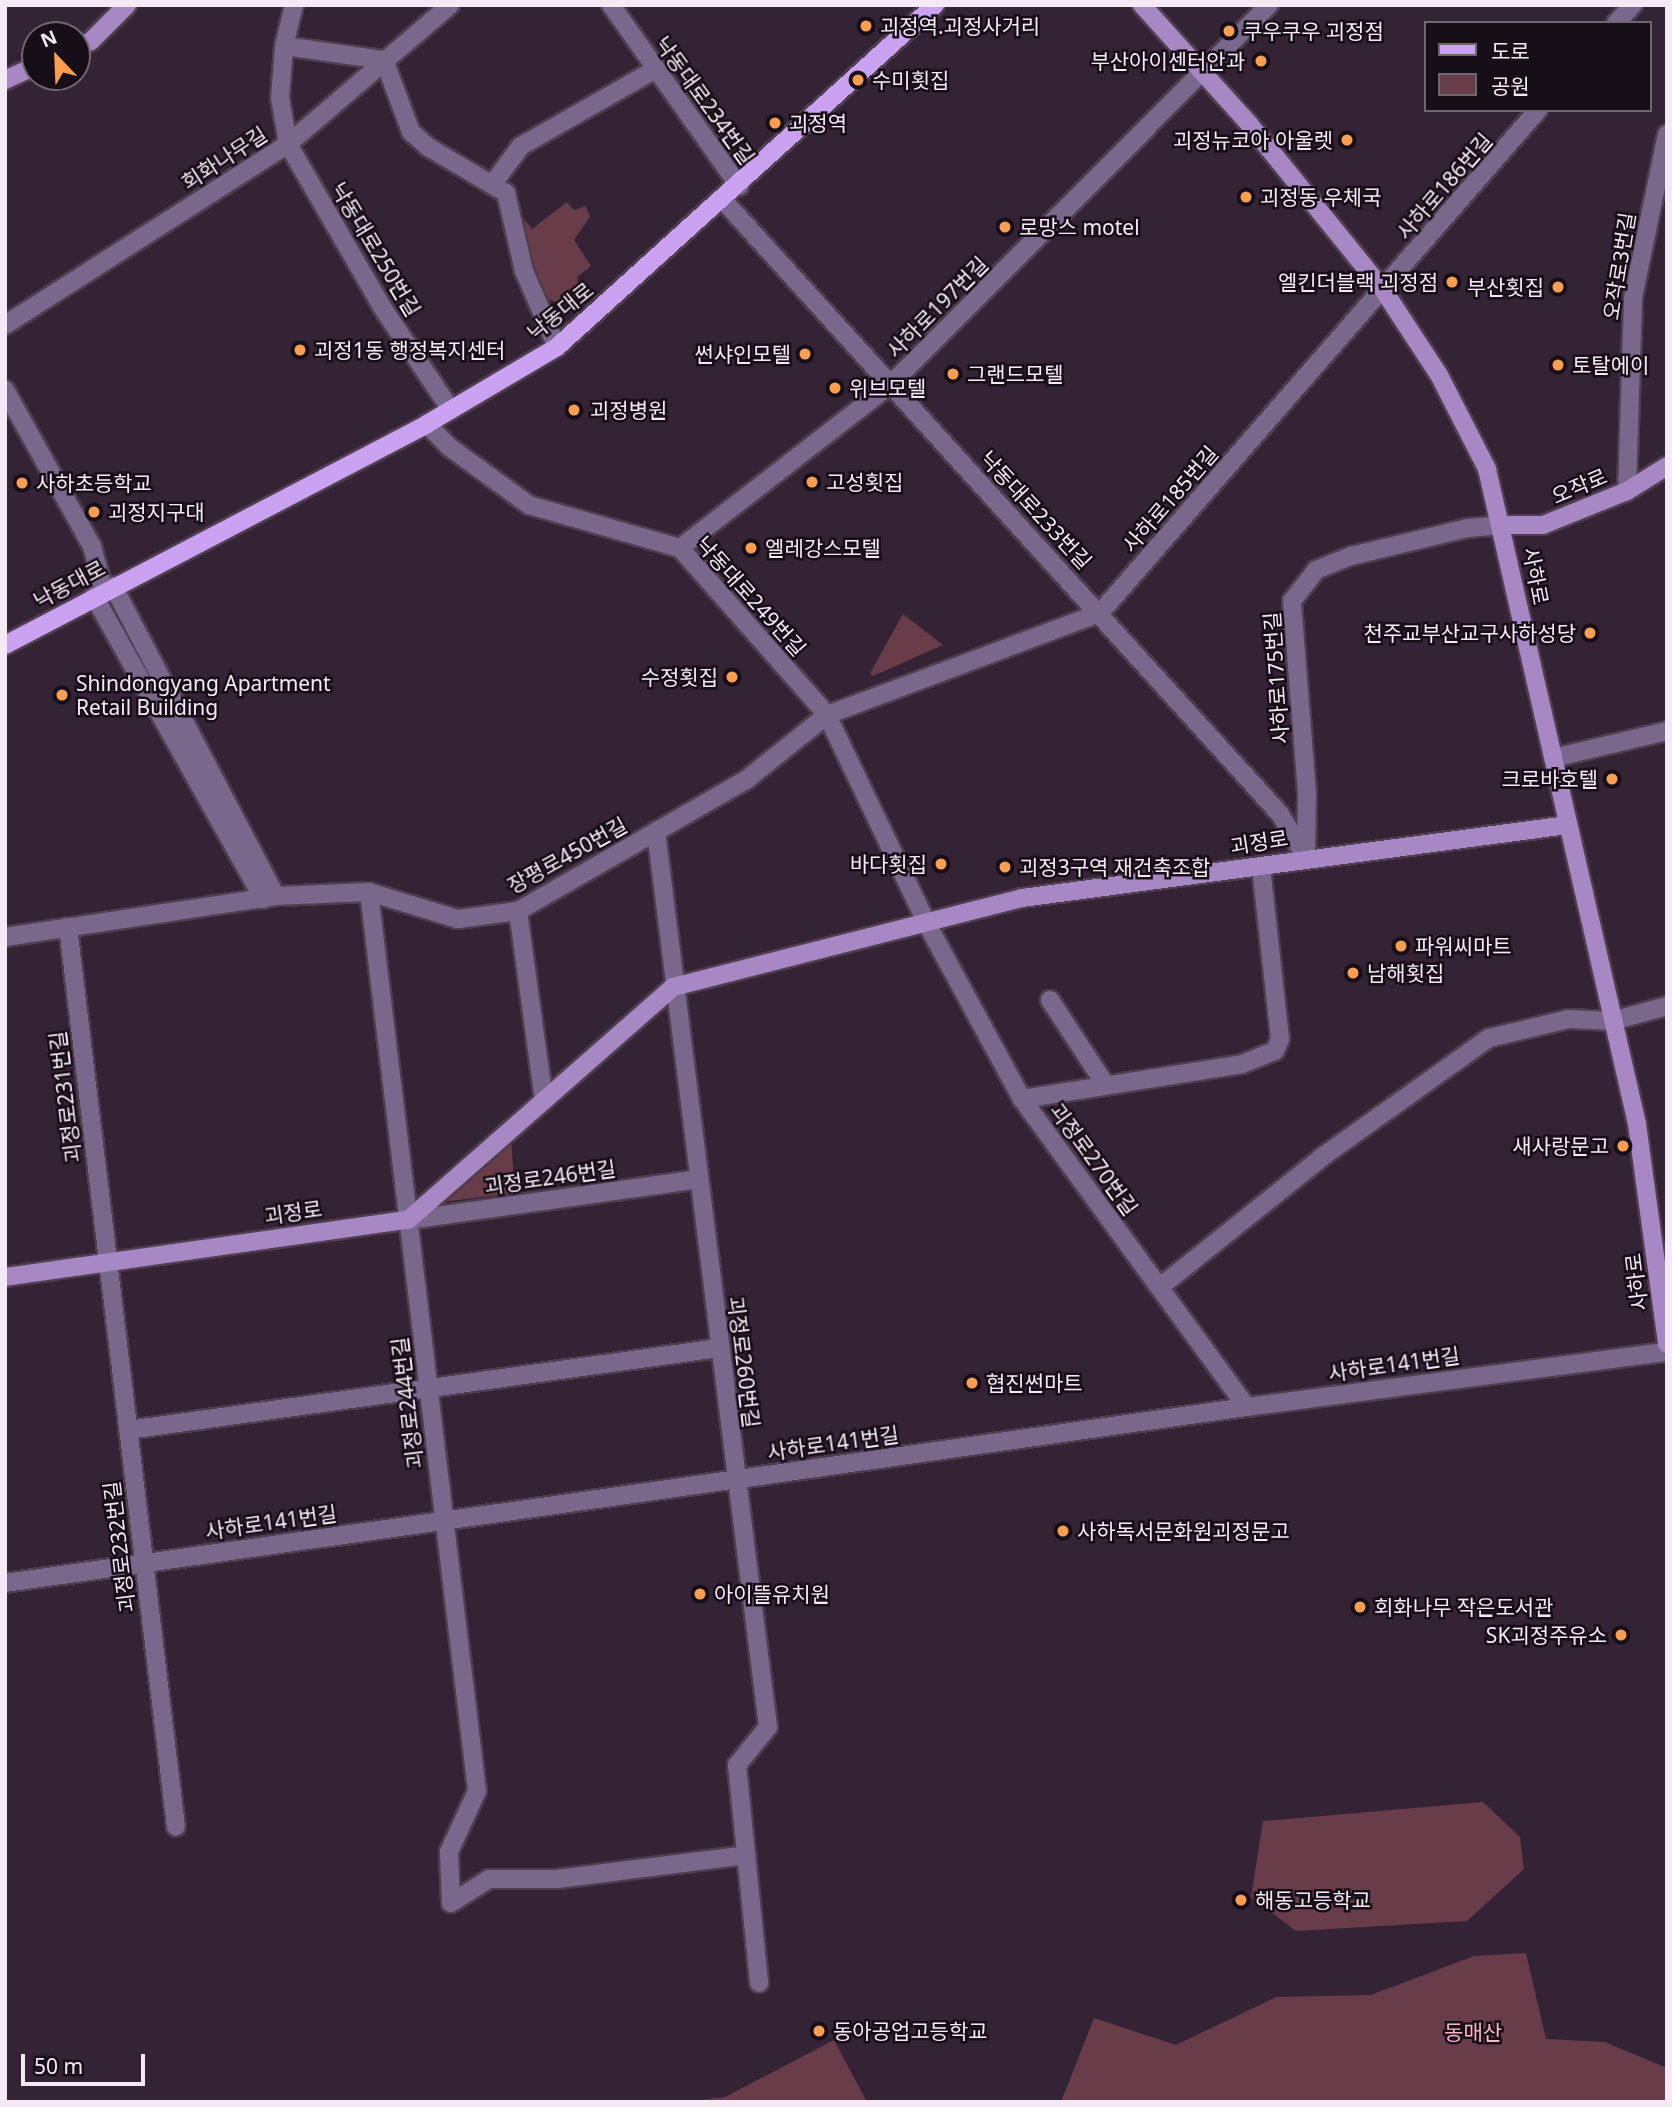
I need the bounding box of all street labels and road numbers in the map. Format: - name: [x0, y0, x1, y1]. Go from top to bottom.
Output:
- street label: 낙동대로234번길: [650, 31, 760, 169]
- street label: 회화나무길: [177, 121, 271, 195]
- street label: 사하로186번길: [1391, 128, 1497, 244]
- street label: 낙동대로250번길: [326, 177, 426, 321]
- street label: 오작로3번길: [1598, 210, 1640, 322]
- street label: 사하로197번길: [881, 251, 993, 363]
- street label: 낙동대로: [522, 277, 598, 345]
- street label: 사하로185번길: [1117, 441, 1223, 557]
- street label: 낙동대로233번길: [975, 446, 1097, 574]
- street label: 오작로: [1547, 463, 1611, 509]
- street label: 낙동대로249번길: [691, 531, 811, 661]
- street label: 사하로: [1518, 545, 1554, 607]
- street label: 낙동대로: [29, 555, 109, 613]
- street label: 사하로175번길: [1259, 611, 1293, 745]
- street label: 장평로450번길: [503, 812, 631, 898]
- street label: 괴정로: [1228, 825, 1290, 859]
- street label: 괴정로231번길: [44, 1030, 86, 1164]
- street label: 괴정로270번길: [1045, 1098, 1143, 1220]
- street label: 괴정로246번길: [483, 1155, 617, 1199]
- street label: 괴정로: [263, 1195, 323, 1229]
- street label: 사하로: [1620, 1252, 1652, 1312]
- street label: 괴정로260번길: [723, 1295, 765, 1429]
- street label: 괴정로244번길: [386, 1336, 428, 1470]
- street label: 사하로141번길: [1327, 1342, 1461, 1386]
- street label: 사하로141번길: [766, 1421, 900, 1465]
- street label: 괴정로232번길: [98, 1480, 140, 1614]
- street label: 사하로141번길: [204, 1500, 338, 1544]

